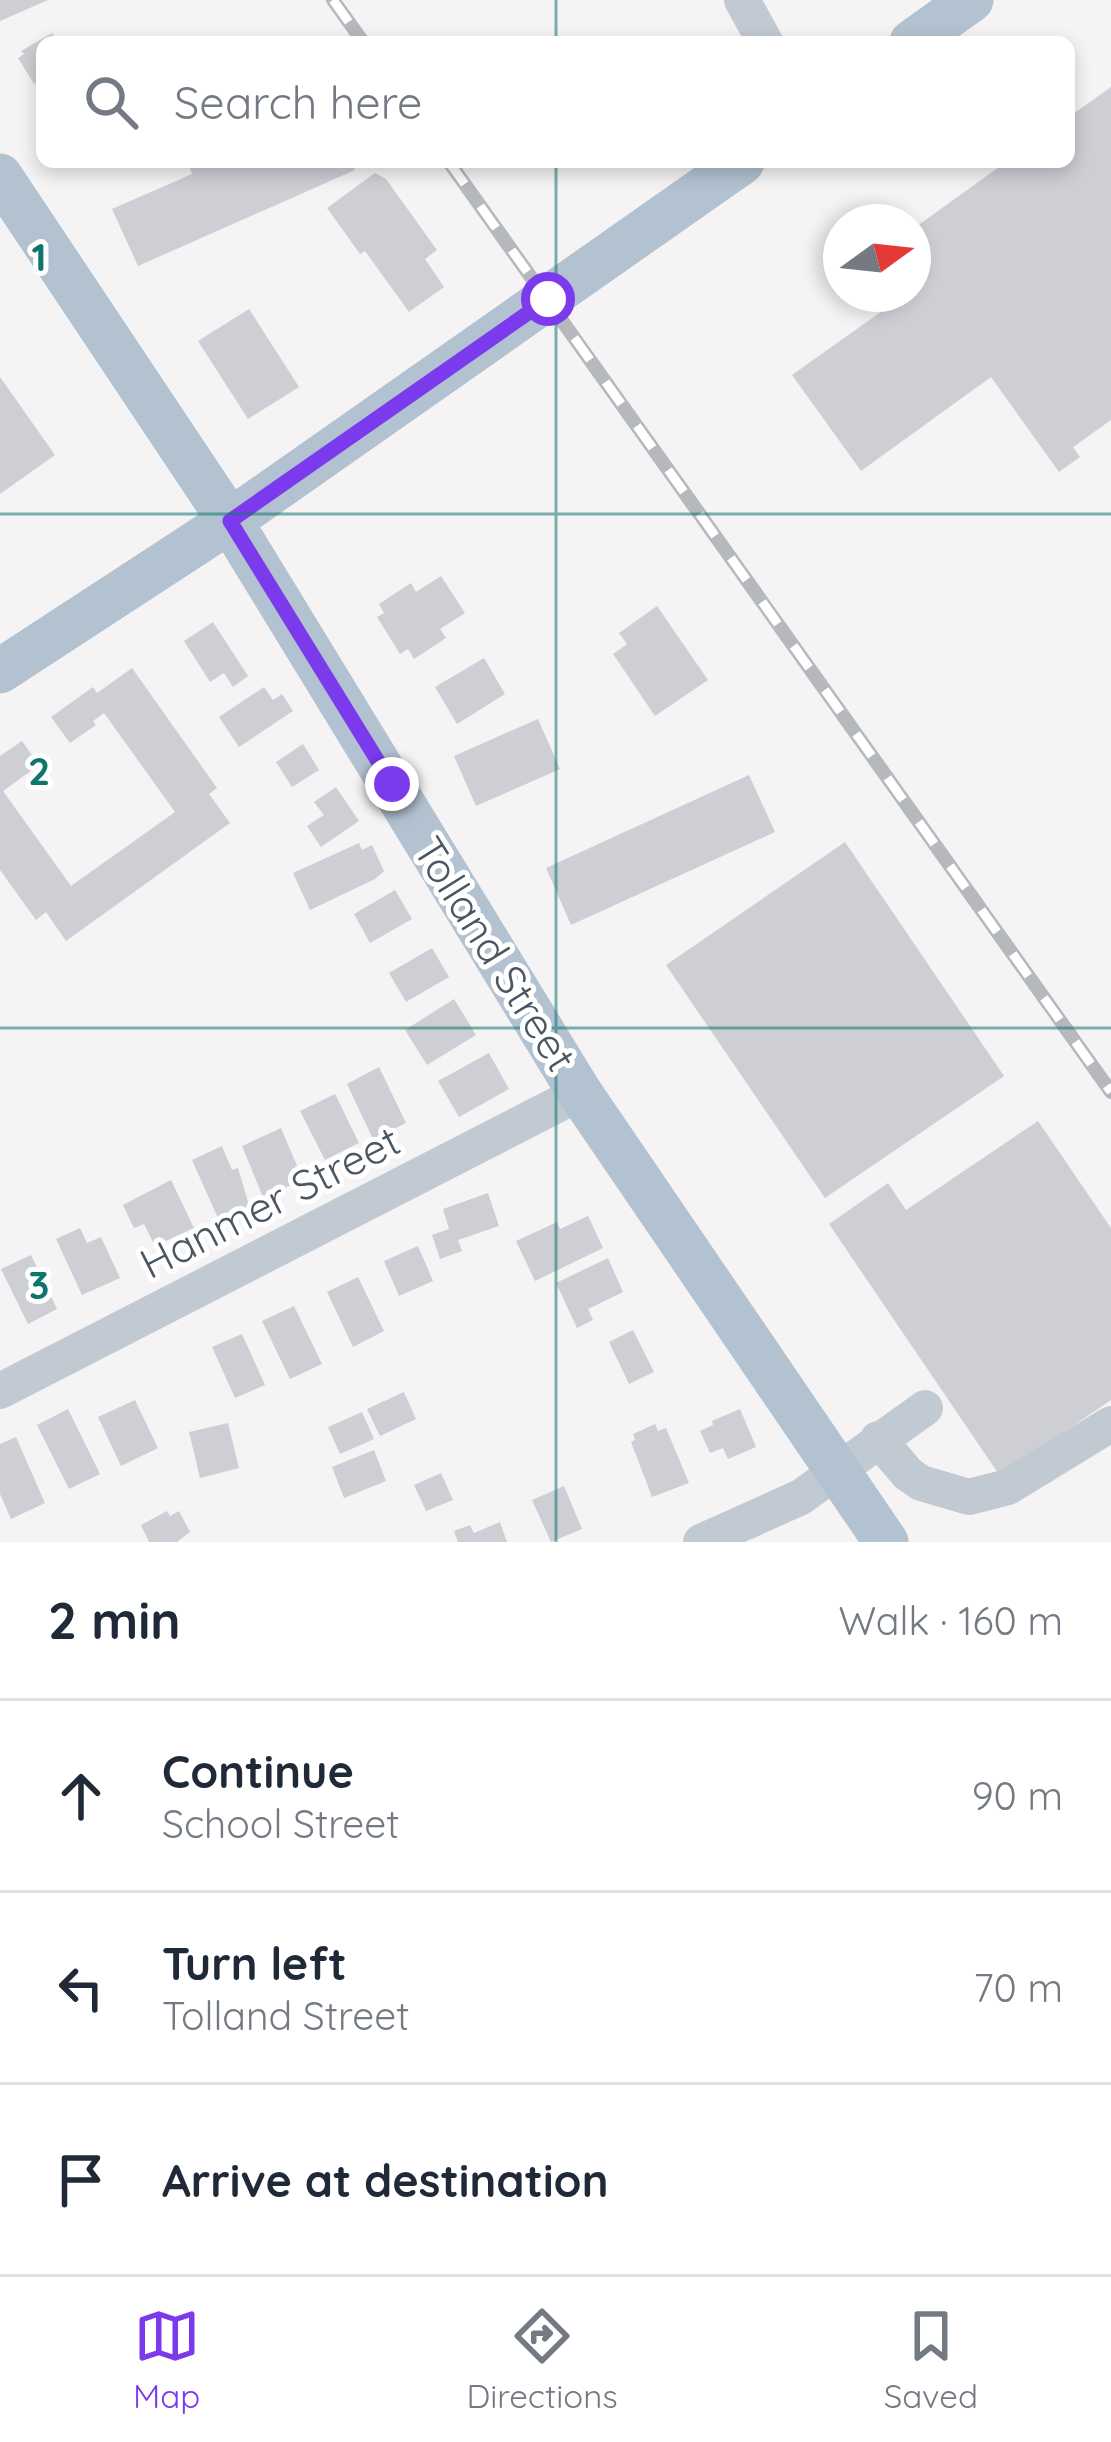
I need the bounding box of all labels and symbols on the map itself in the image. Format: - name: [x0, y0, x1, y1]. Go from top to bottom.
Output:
- north arrow: [823, 204, 931, 312]
- text: 1: [31, 232, 47, 281]
- route start: [521, 272, 575, 326]
- text: 2: [28, 746, 50, 795]
- route end: [365, 757, 419, 811]
- street label: Tolland Street: [402, 827, 588, 1081]
- street label: Hanmer Street: [131, 1113, 409, 1290]
- text: 3: [29, 1260, 49, 1309]

